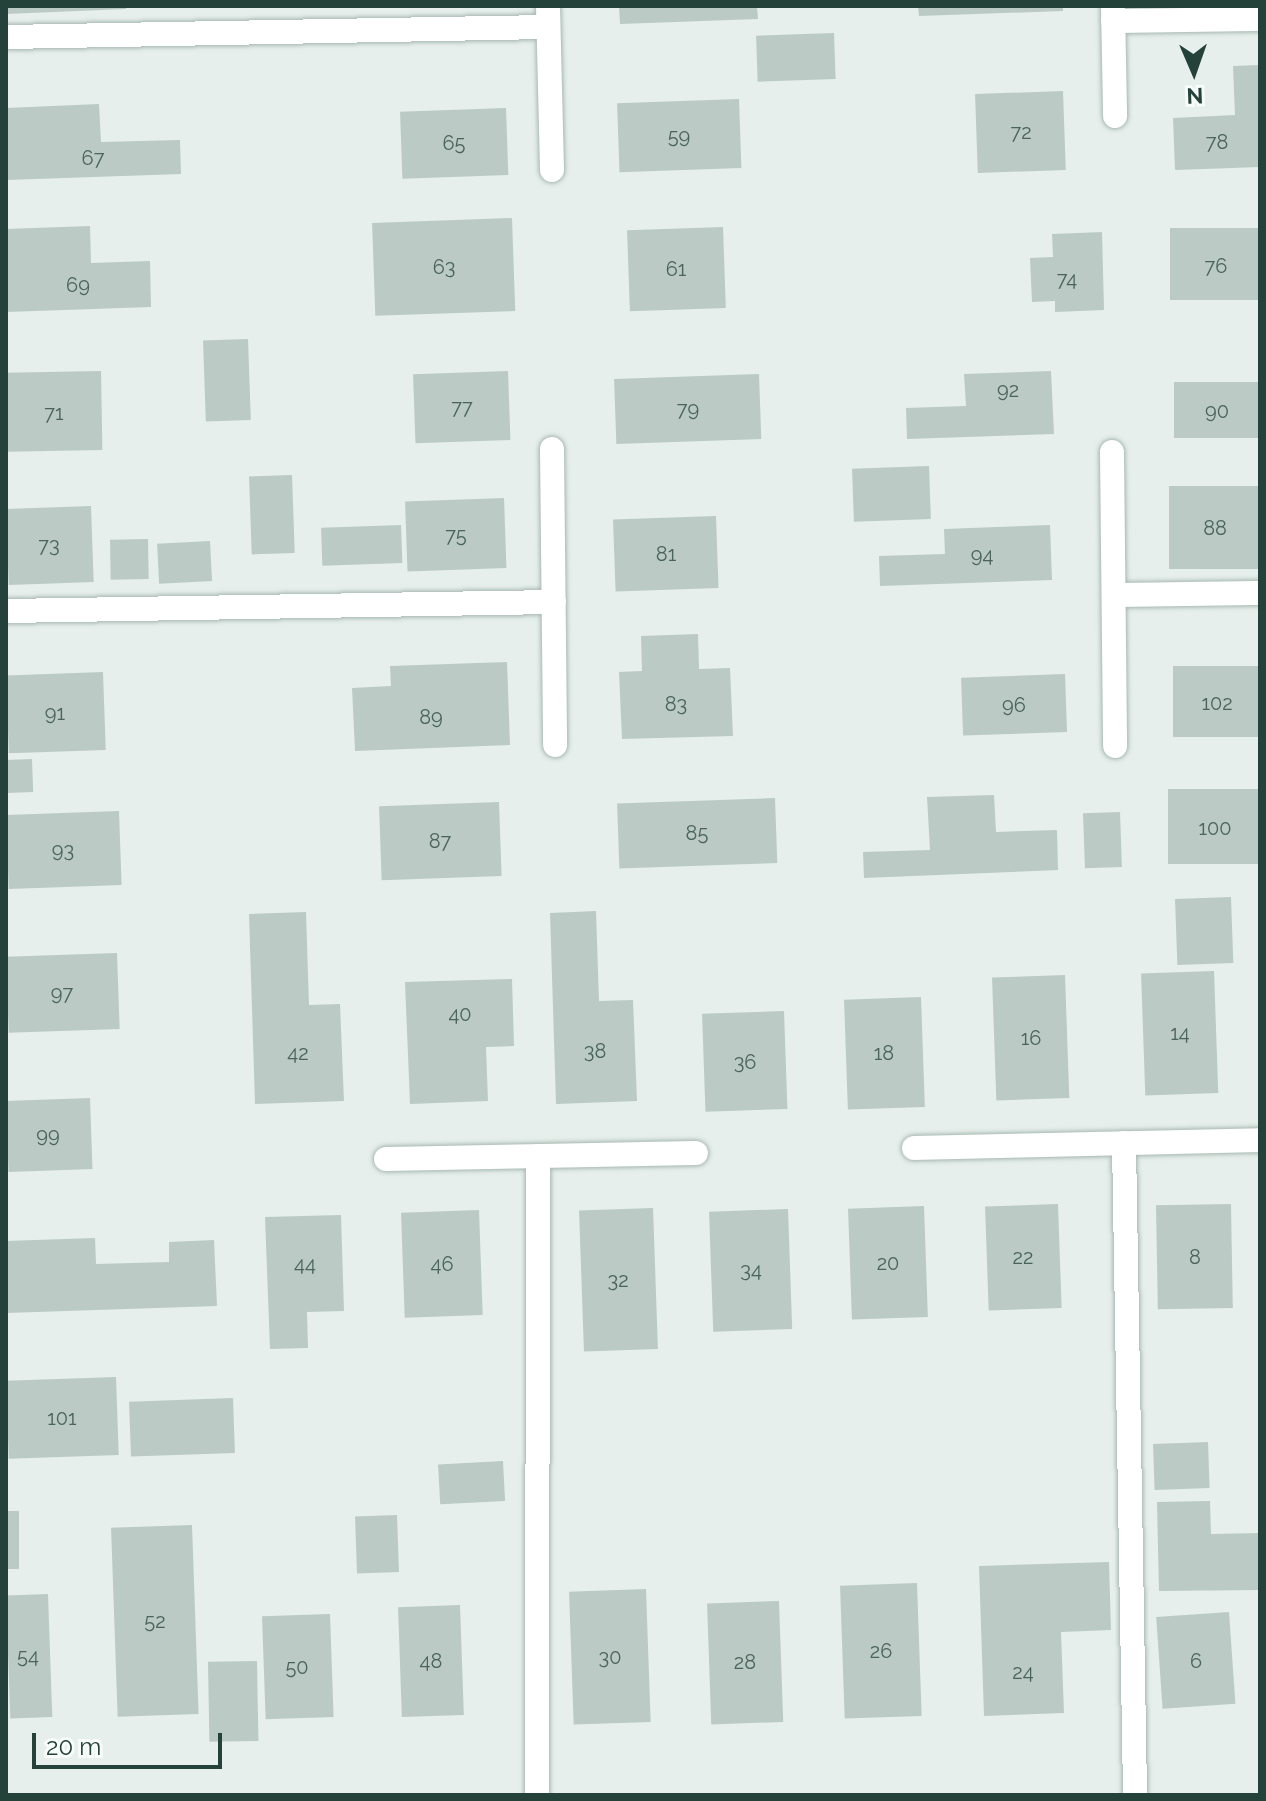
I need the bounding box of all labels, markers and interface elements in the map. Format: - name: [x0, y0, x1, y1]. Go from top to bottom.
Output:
- north arrow: [1154, 32, 1234, 112]
- text: N: [1186, 83, 1204, 109]
- house number: 72: [1010, 120, 1032, 144]
- house number: 59: [668, 124, 690, 148]
- house number: 78: [1206, 130, 1228, 154]
- house number: 65: [443, 131, 465, 155]
- house number: 67: [82, 146, 104, 170]
- house number: 76: [1205, 254, 1227, 278]
- house number: 63: [433, 255, 455, 279]
- house number: 61: [666, 257, 686, 281]
- house number: 74: [1057, 267, 1077, 291]
- house number: 69: [66, 273, 90, 297]
- house number: 92: [997, 378, 1019, 402]
- house number: 77: [451, 395, 473, 419]
- house number: 79: [677, 397, 699, 421]
- house number: 90: [1205, 399, 1229, 423]
- house number: 71: [44, 401, 64, 425]
- house number: 88: [1203, 516, 1227, 540]
- house number: 75: [445, 523, 467, 547]
- house number: 73: [38, 533, 60, 557]
- house number: 81: [656, 542, 676, 566]
- house number: 94: [971, 543, 993, 567]
- house number: 102: [1201, 691, 1233, 715]
- house number: 83: [665, 692, 687, 716]
- house number: 96: [1002, 693, 1026, 717]
- house number: 91: [45, 701, 65, 725]
- house number: 89: [419, 705, 443, 729]
- house number: 100: [1198, 816, 1232, 840]
- house number: 85: [686, 821, 708, 845]
- house number: 87: [429, 829, 451, 853]
- house number: 93: [52, 838, 74, 862]
- house number: 97: [51, 981, 73, 1005]
- house number: 40: [448, 1002, 472, 1026]
- house number: 14: [1170, 1021, 1190, 1045]
- house number: 16: [1021, 1026, 1041, 1050]
- house number: 38: [584, 1039, 606, 1063]
- house number: 42: [287, 1041, 309, 1065]
- house number: 18: [874, 1041, 894, 1065]
- house number: 36: [734, 1050, 756, 1074]
- house number: 99: [36, 1123, 60, 1147]
- house number: 22: [1013, 1245, 1033, 1269]
- house number: 8: [1189, 1245, 1201, 1269]
- house number: 20: [877, 1251, 899, 1275]
- house number: 44: [294, 1252, 316, 1276]
- house number: 46: [431, 1252, 453, 1276]
- house number: 34: [740, 1258, 762, 1282]
- house number: 32: [607, 1268, 629, 1292]
- house number: 101: [47, 1406, 77, 1430]
- house number: 52: [144, 1609, 166, 1633]
- house number: 26: [870, 1639, 892, 1663]
- house number: 54: [17, 1644, 39, 1668]
- house number: 30: [599, 1645, 621, 1669]
- house number: 48: [420, 1649, 442, 1673]
- house number: 6: [1190, 1649, 1202, 1673]
- house number: 28: [734, 1650, 756, 1674]
- house number: 50: [285, 1655, 309, 1679]
- house number: 24: [1012, 1660, 1034, 1684]
- scale bar: [36, 1717, 226, 1767]
- text: 20 m: [46, 1732, 101, 1761]

